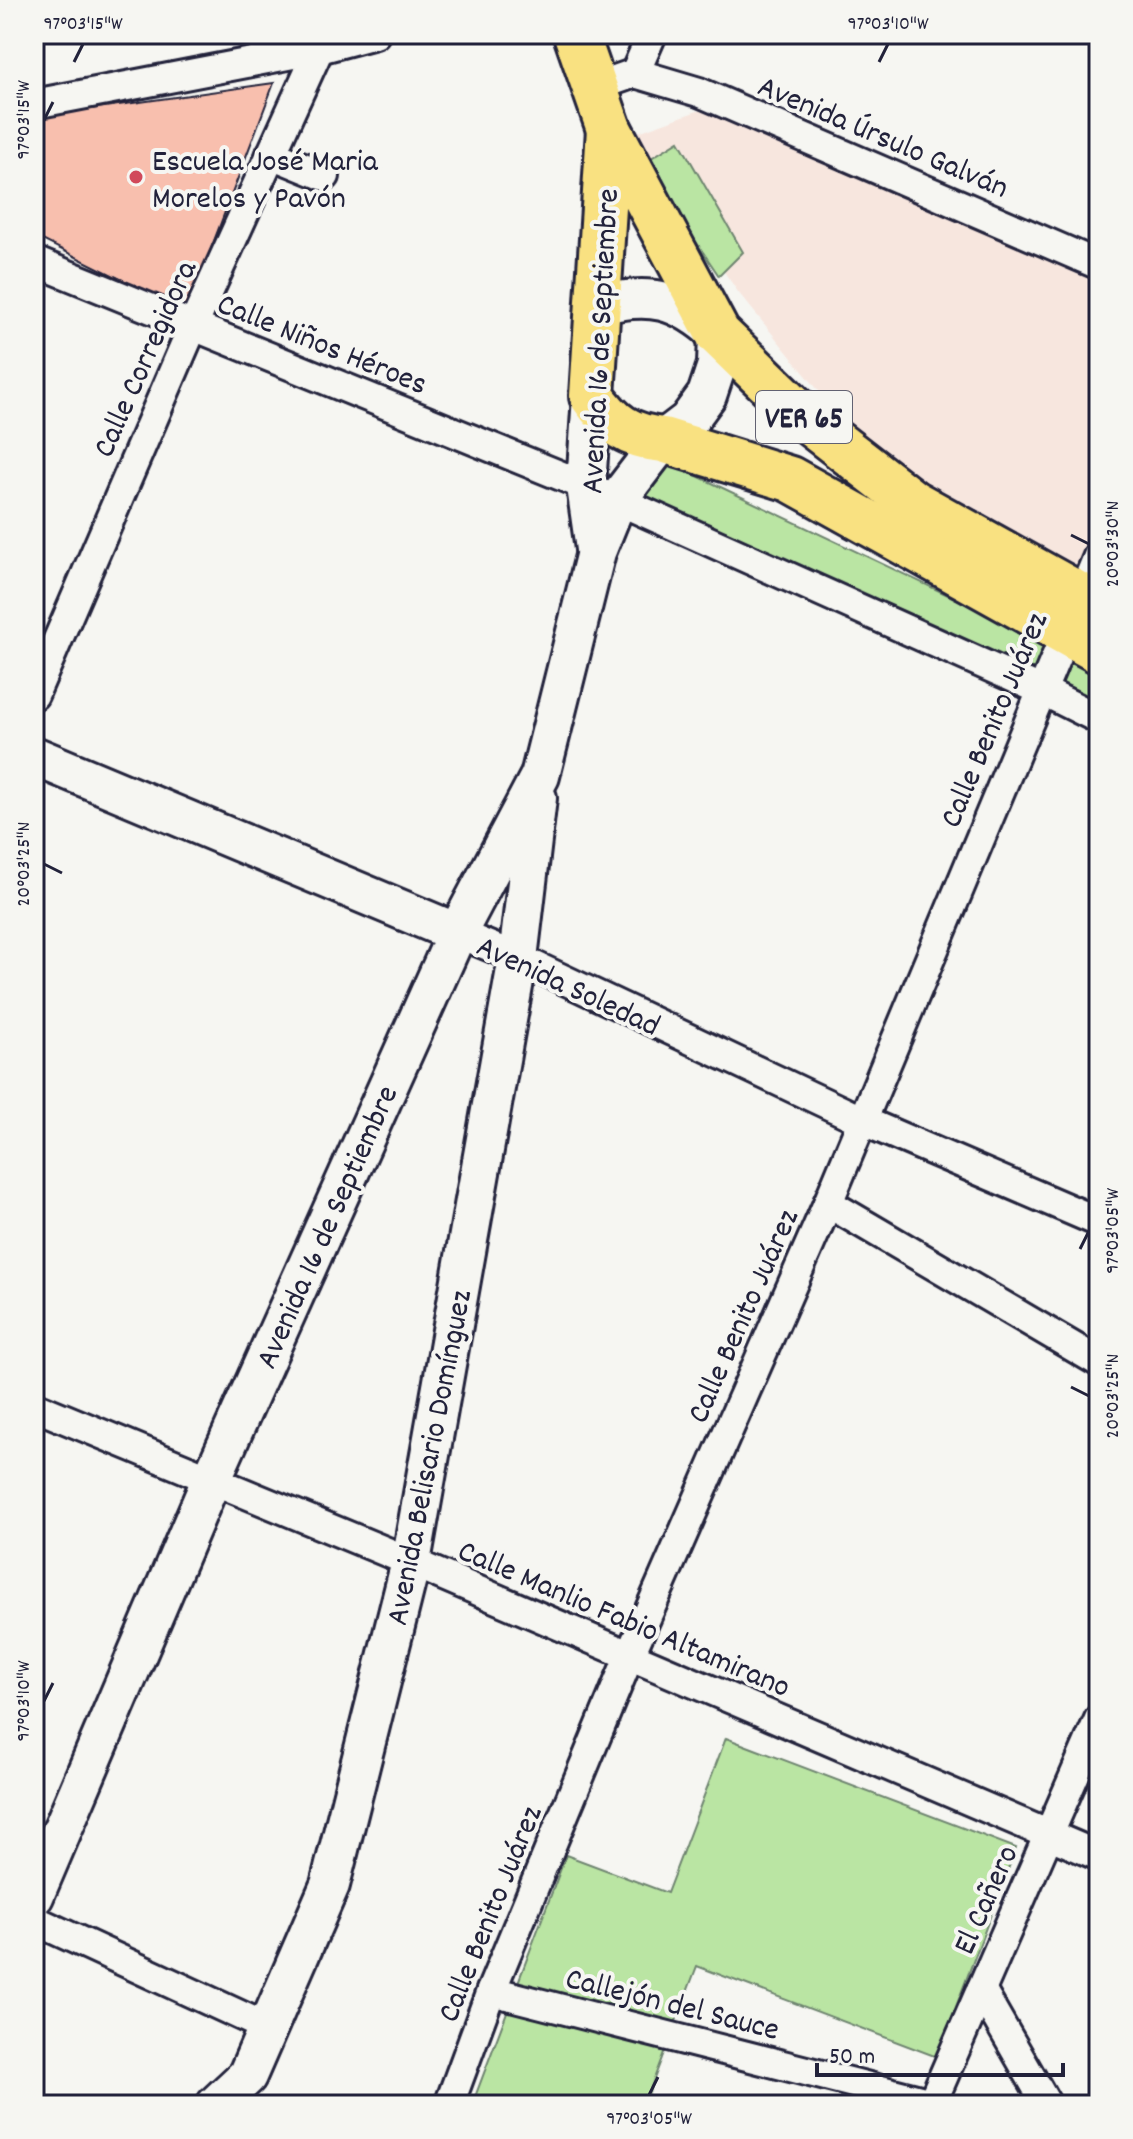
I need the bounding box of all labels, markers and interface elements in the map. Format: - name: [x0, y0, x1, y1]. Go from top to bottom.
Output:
- text: 97°03'15"W: [43, 11, 123, 39]
- text: 97°03'10"W: [848, 11, 929, 39]
- street label: Avenida Úrsulo Galván: [749, 66, 1015, 213]
- text: 97°03'15"W: [11, 80, 39, 160]
- place label: Escuela José Maria Morelos y Pavón: [152, 141, 379, 224]
- marker: Escuela José Maria Morelos y Pavón: [127, 168, 145, 186]
- street label: Avenida 16 de Septiembre: [572, 187, 634, 495]
- street label: Calle Corregidora: [84, 253, 212, 466]
- street label: Calle Niños Héroes: [209, 284, 433, 410]
- road number: VER 65: [756, 391, 852, 443]
- text: 20°03'30"N: [1100, 501, 1128, 587]
- street label: Calle Benito Juárez: [930, 606, 1063, 836]
- text: 20°03'25"N: [11, 822, 39, 906]
- street label: Avenida Soledad: [467, 926, 666, 1051]
- street label: Avenida 16 de Septiembre: [246, 1079, 413, 1377]
- text: 97°03'05"W: [1100, 1188, 1128, 1274]
- street label: Calle Benito Juárez: [678, 1203, 813, 1432]
- street label: Avenida Belisario Domínguez: [377, 1286, 487, 1630]
- text: 20°03'25"N: [1100, 1354, 1128, 1438]
- street label: Calle Manlio Fabio Altamirano: [450, 1531, 796, 1713]
- text: 97°03'10"W: [11, 1660, 39, 1741]
- street label: Calle Benito Juárez: [428, 1800, 557, 2030]
- street label: El Cañero: [944, 1839, 1033, 1963]
- street label: Callejón del Sauce: [560, 1958, 783, 2056]
- scale bar: [817, 2027, 1063, 2077]
- text: 50 m: [829, 2041, 875, 2075]
- text: 97°03'05"W: [606, 2106, 692, 2134]

